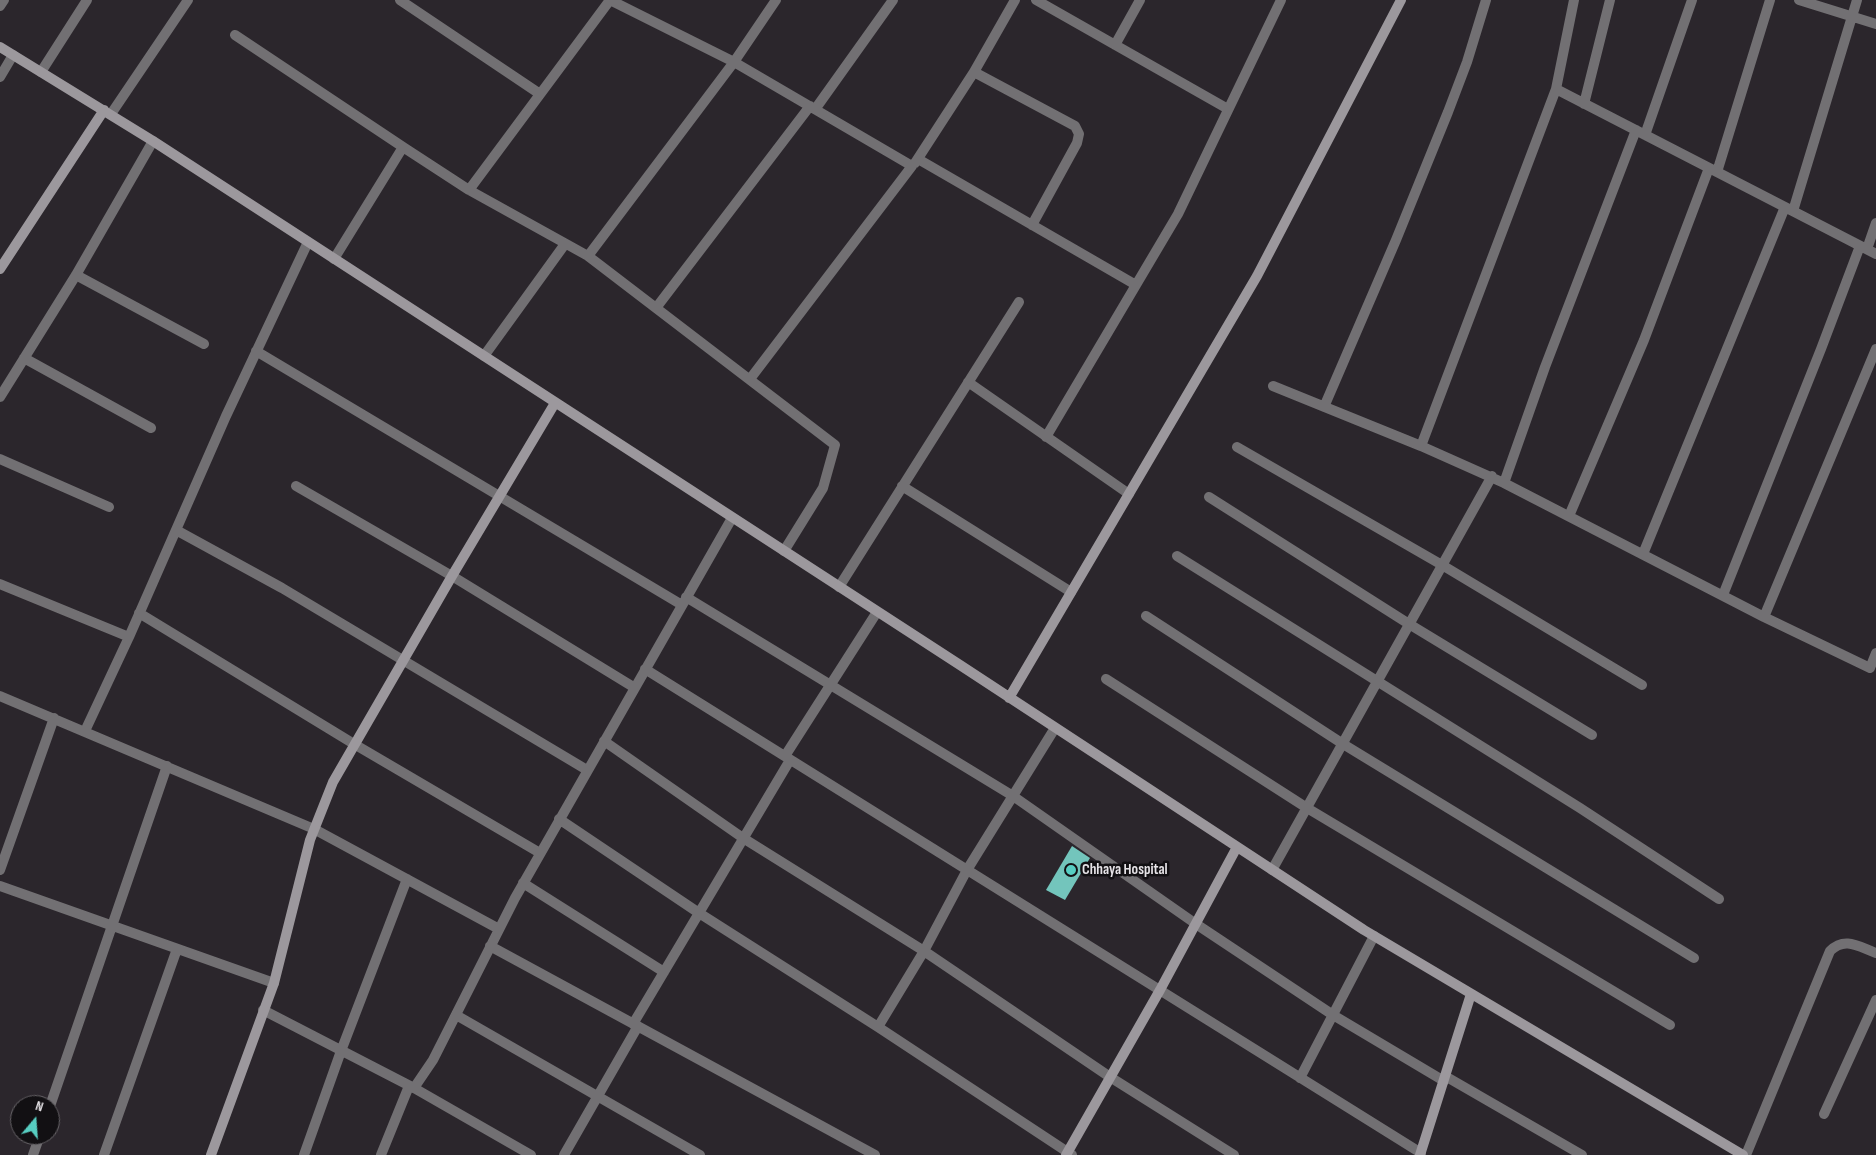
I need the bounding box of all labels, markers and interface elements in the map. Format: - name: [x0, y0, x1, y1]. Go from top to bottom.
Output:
- place label: Chhaya Hospital: [1082, 861, 1168, 879]
- marker: Chhaya Hospital: [1064, 863, 1078, 877]
- north arrow: [10, 1095, 60, 1145]
- text: N: [33, 1097, 46, 1115]

